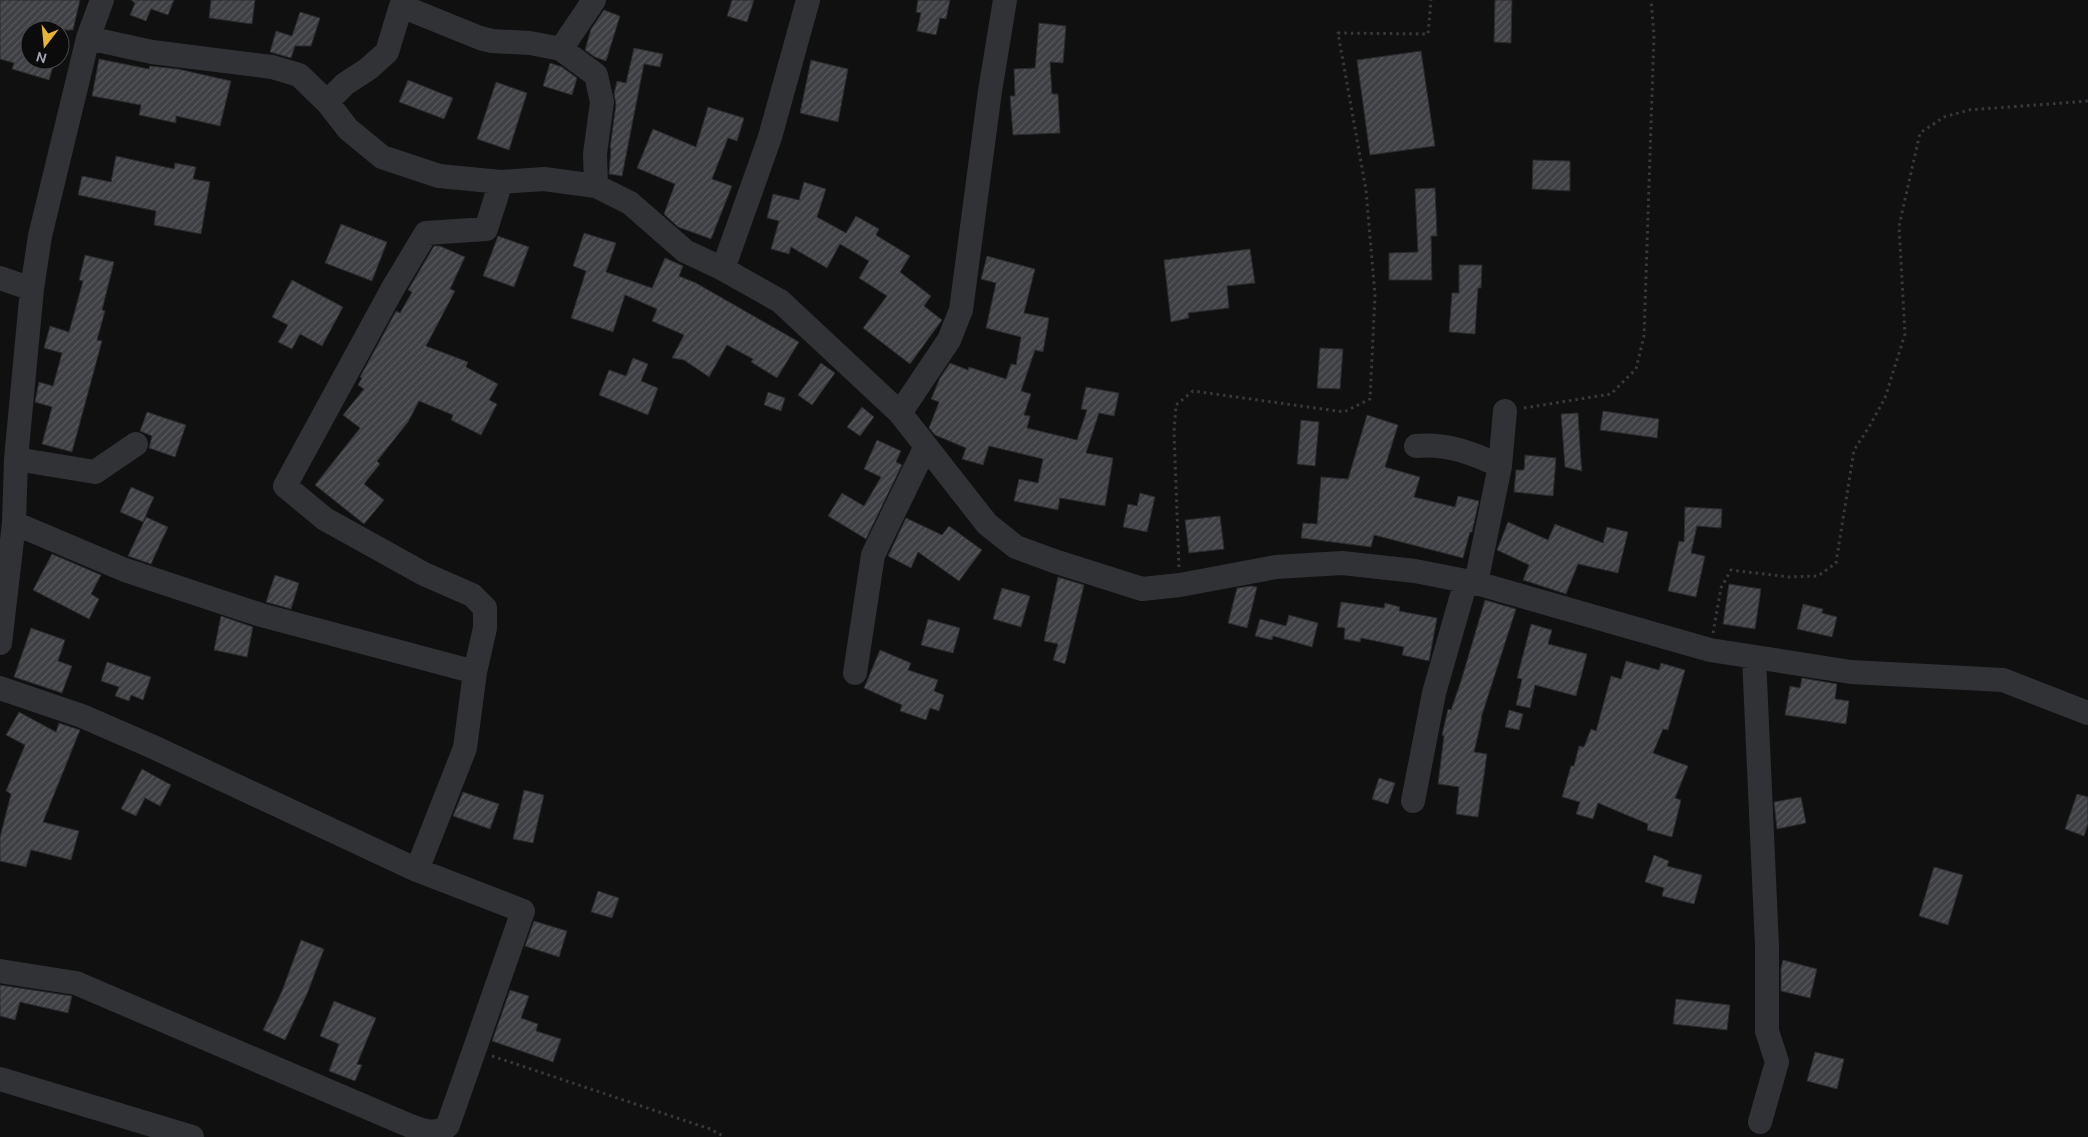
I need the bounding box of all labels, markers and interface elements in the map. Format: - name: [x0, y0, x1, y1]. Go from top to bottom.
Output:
- north arrow: [20, 20, 70, 70]
- text: N: [34, 48, 49, 67]

